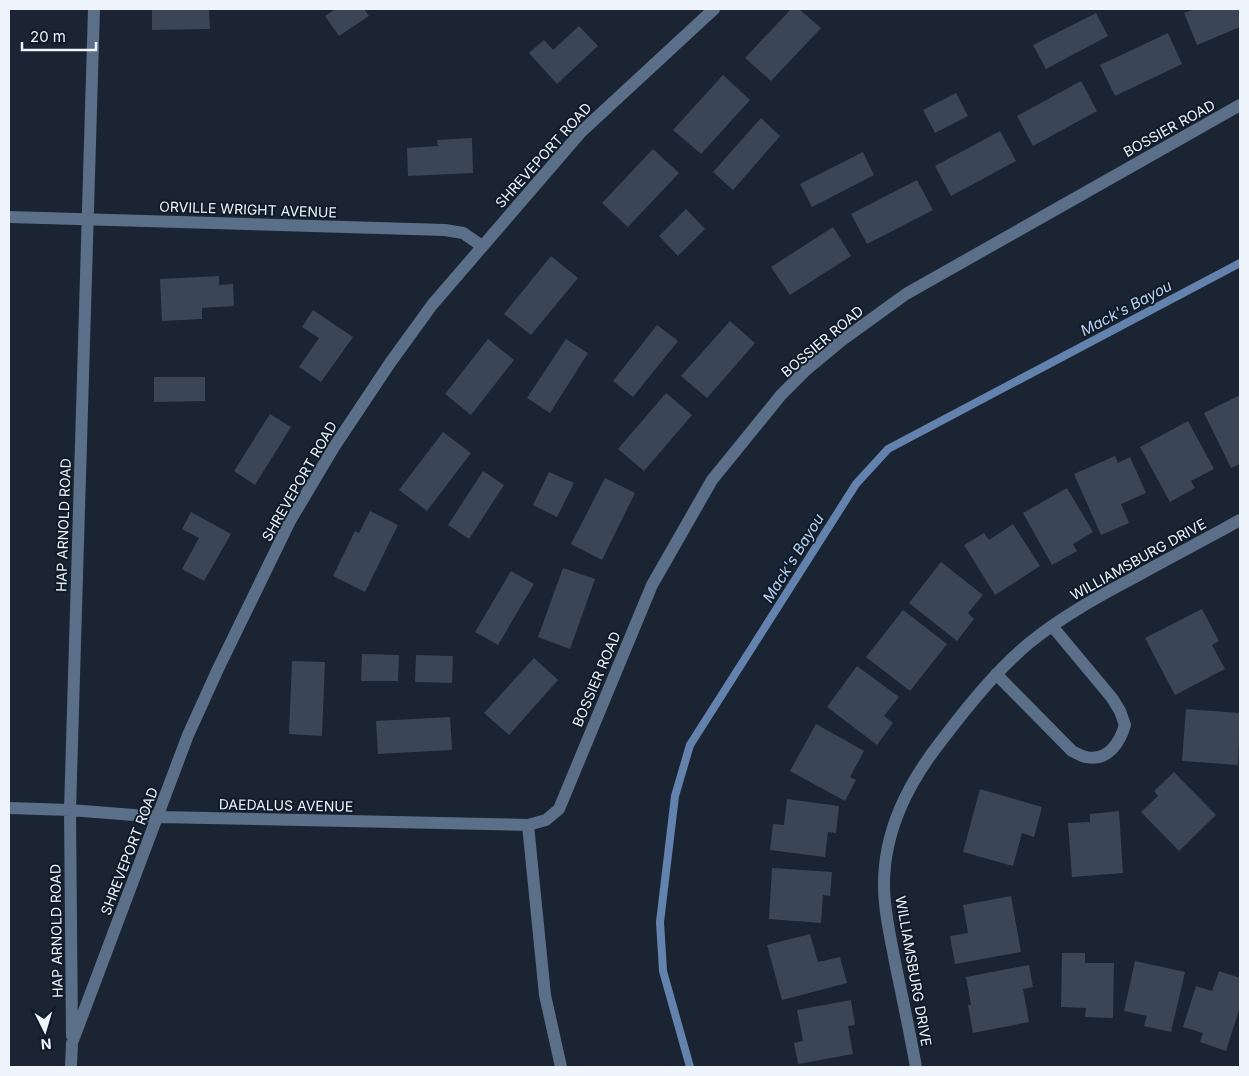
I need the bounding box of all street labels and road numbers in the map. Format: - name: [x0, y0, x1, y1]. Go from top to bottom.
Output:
- street label: BOSSIER ROAD: [1120, 96, 1218, 160]
- street label: SHREVEPORT ROAD: [491, 99, 595, 211]
- street label: ORVILLE WRIGHT AVENUE: [159, 197, 337, 221]
- street label: BOSSIER ROAD: [777, 302, 867, 380]
- street label: SHREVEPORT ROAD: [258, 418, 340, 544]
- street label: HAP ARNOLD ROAD: [52, 458, 74, 592]
- street label: WILLIAMSBURG DRIVE: [1067, 515, 1209, 603]
- street label: BOSSIER ROAD: [568, 629, 624, 729]
- street label: SHREVEPORT ROAD: [97, 785, 161, 917]
- street label: DAEDALUS AVENUE: [219, 795, 353, 815]
- street label: HAP ARNOLD ROAD: [46, 864, 66, 998]
- street label: WILLIAMSBURG DRIVE: [892, 895, 936, 1047]

